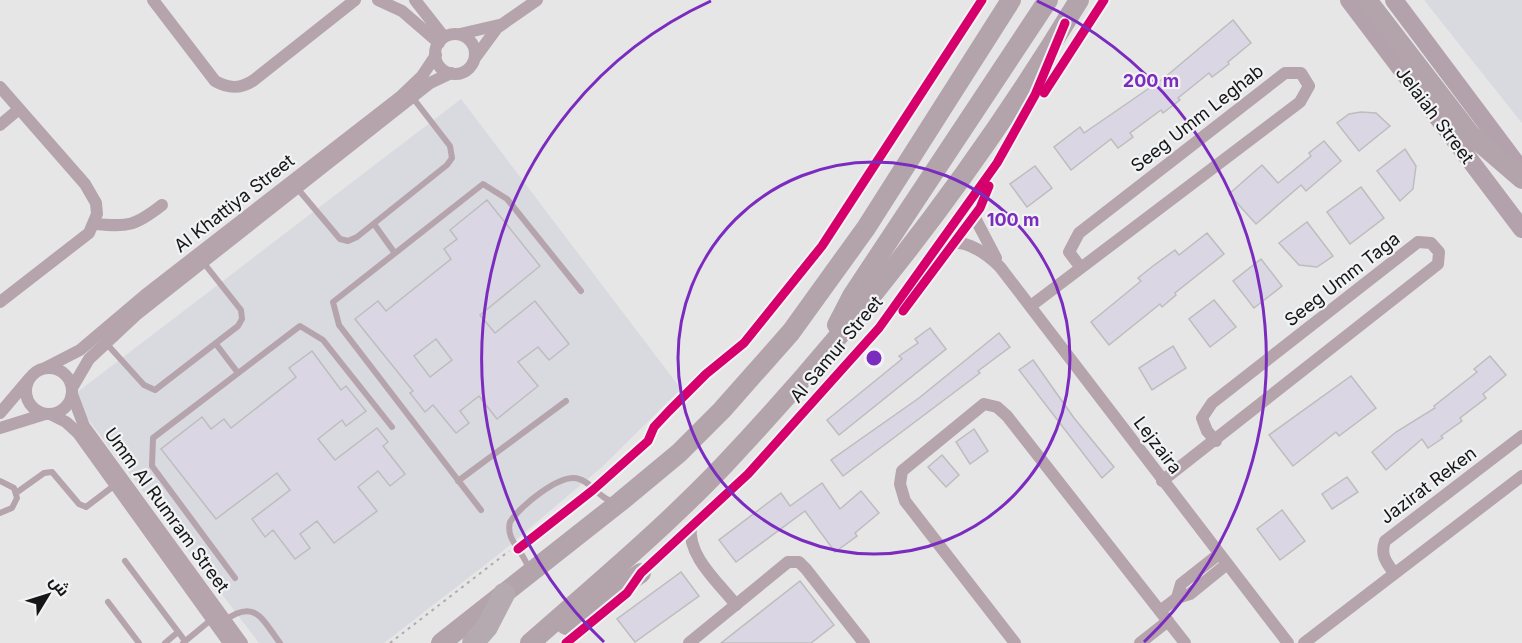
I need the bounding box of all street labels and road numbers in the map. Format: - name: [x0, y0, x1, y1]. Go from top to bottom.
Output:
- street label: Seeg Umm Leghab: [1127, 60, 1267, 176]
- street label: Jelaiah Street: [1392, 62, 1478, 168]
- street label: Al Khattiya Street: [170, 150, 298, 256]
- street label: Seeg Umm Taga: [1280, 228, 1404, 330]
- street label: Al Samur Street: [785, 291, 887, 407]
- street label: Lejzaira: [1130, 412, 1186, 478]
- street label: Umm Al Rumram Street: [100, 424, 234, 596]
- street label: Jazirat Reken: [1376, 442, 1480, 528]

